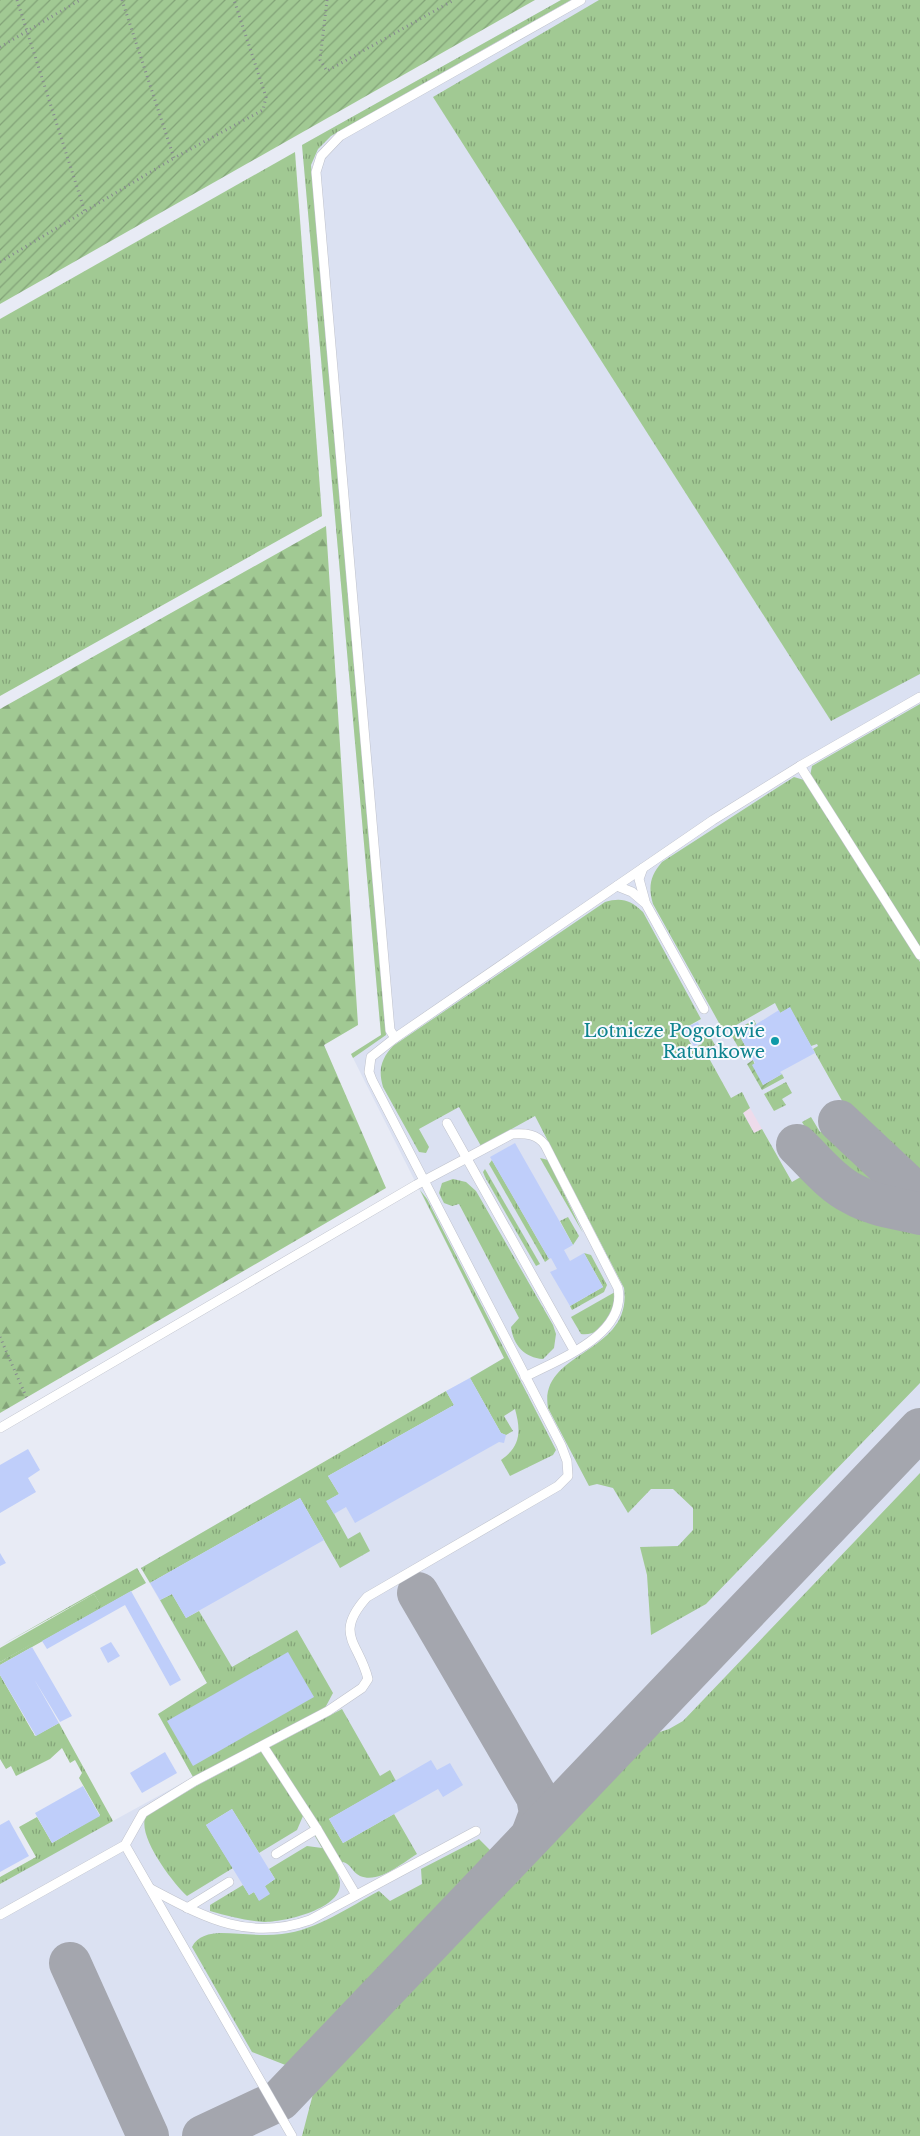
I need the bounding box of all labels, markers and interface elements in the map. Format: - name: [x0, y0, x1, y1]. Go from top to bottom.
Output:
- place label: Lotnicze Pogotowie Ratunkowe: [584, 1020, 765, 1063]
- marker: Lotnicze Pogotowie Ratunkowe: [769, 1035, 781, 1047]

